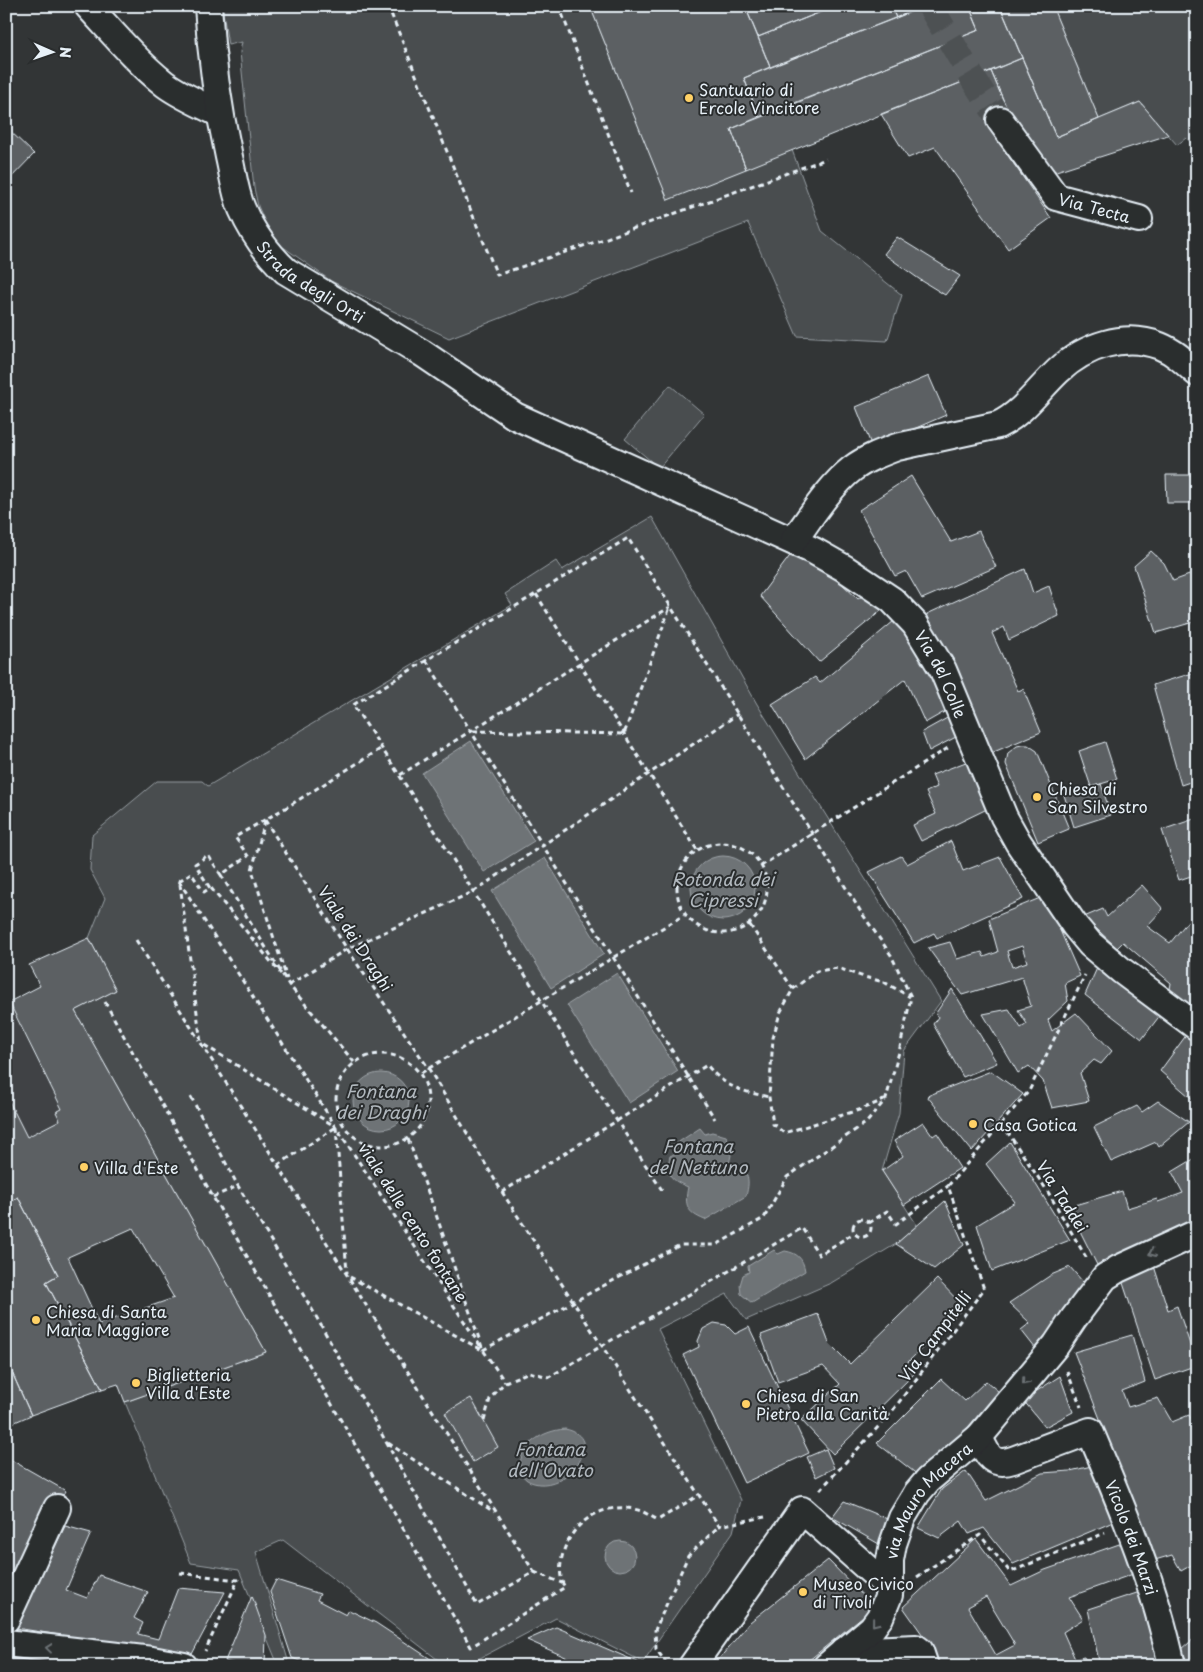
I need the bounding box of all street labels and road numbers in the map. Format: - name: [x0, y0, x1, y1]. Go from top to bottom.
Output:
- street label: Via Tecta: [1056, 186, 1133, 228]
- street label: Strada degli Orti: [251, 235, 370, 328]
- street label: Via del Colle: [909, 625, 974, 722]
- street label: Viale dei Draghi: [313, 880, 399, 996]
- street label: viale delle cento fontane: [353, 1138, 475, 1306]
- street label: Via Taddei: [1031, 1155, 1095, 1237]
- street label: Via Campitelli: [892, 1286, 976, 1386]
- street label: via Mauro Macera: [878, 1436, 977, 1561]
- street label: Vicolo dei Marzi: [1100, 1476, 1165, 1598]

